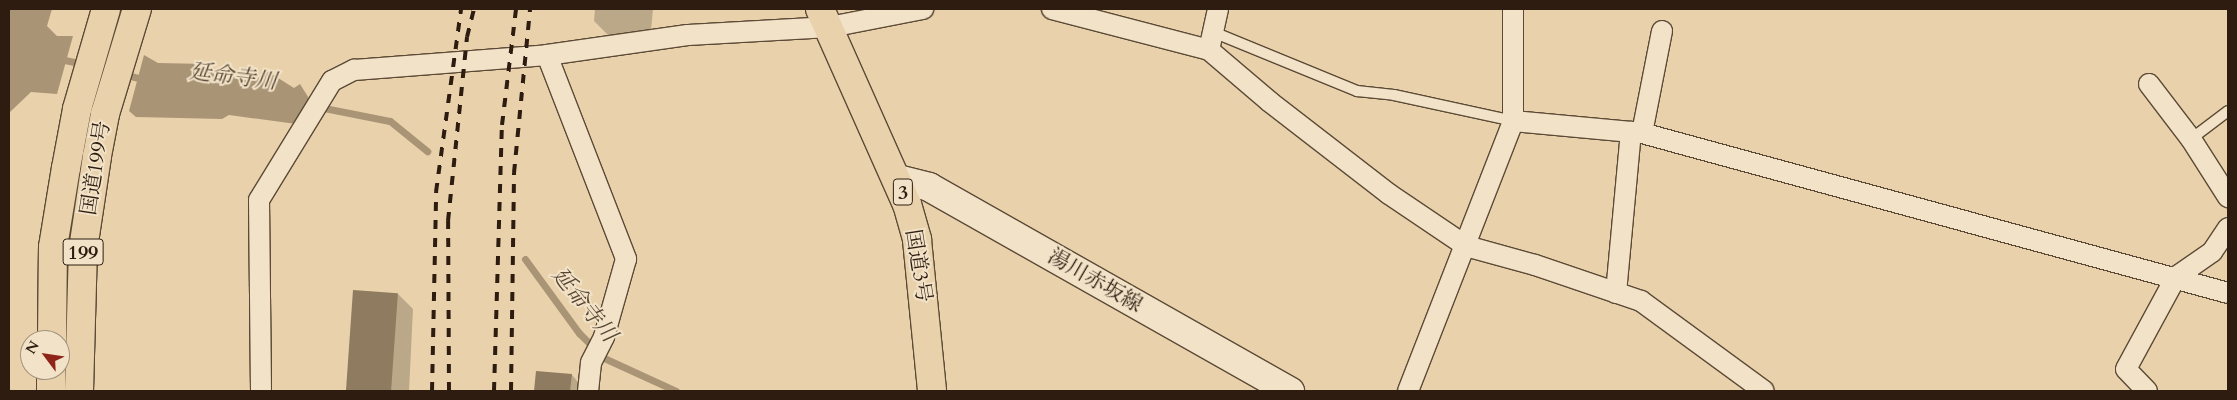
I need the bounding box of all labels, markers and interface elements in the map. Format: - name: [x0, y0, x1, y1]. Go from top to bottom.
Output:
- water label: 延命寺川: [188, 59, 278, 95]
- street label: 国道199号: [76, 119, 116, 217]
- road number: 3: [892, 174, 914, 210]
- street label: 国道3号: [900, 228, 936, 304]
- road number: 199: [62, 234, 104, 270]
- street label: 湯川赤坂線: [1043, 244, 1147, 318]
- water label: 延命寺川: [546, 262, 622, 348]
- north arrow: [20, 330, 70, 380]
- text: N: [21, 337, 44, 358]

